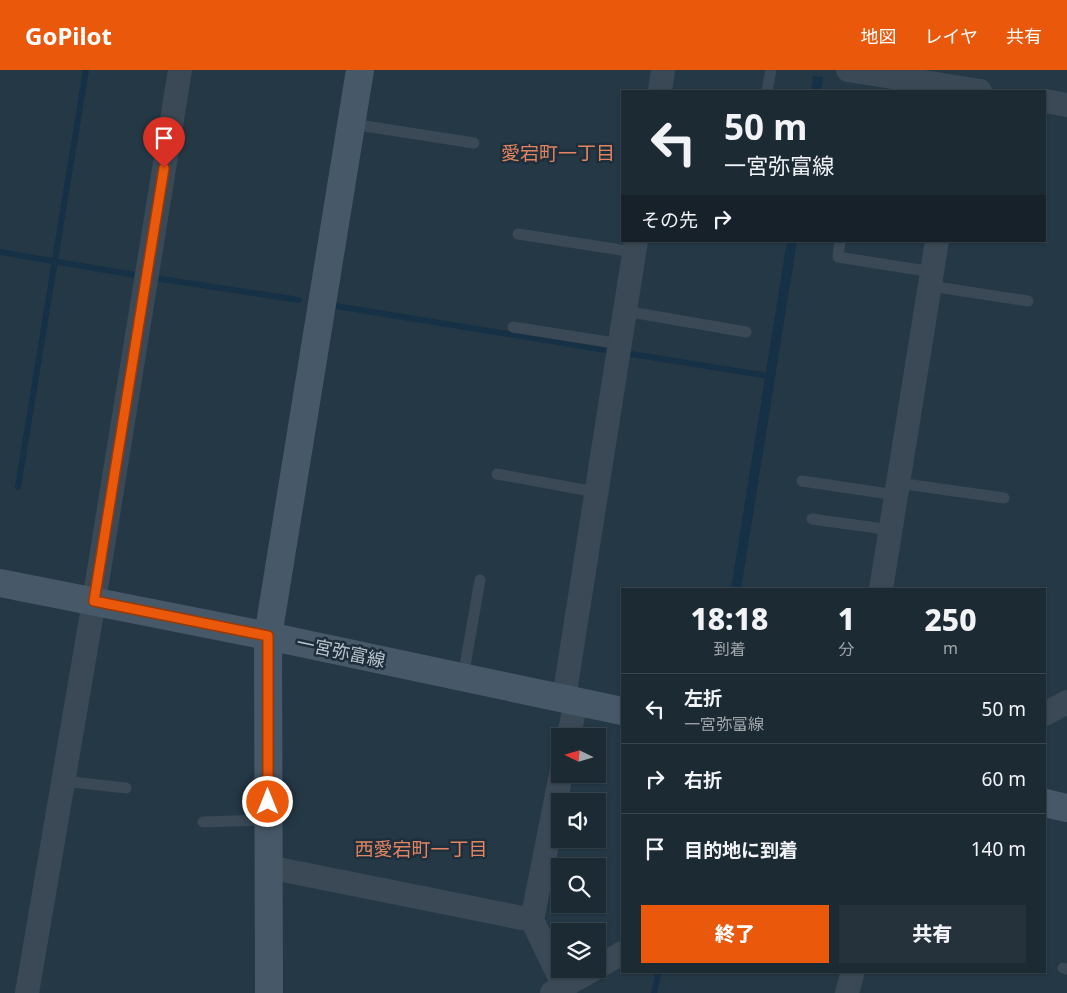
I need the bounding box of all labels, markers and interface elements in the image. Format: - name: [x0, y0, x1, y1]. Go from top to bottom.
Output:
- text: GoPilot: [25, 19, 112, 52]
- text: 地図: [861, 24, 897, 48]
- text: レイヤ: [925, 24, 978, 48]
- text: 共有: [1006, 24, 1042, 48]
- text: 50 m: [724, 103, 807, 150]
- icon: left: [641, 110, 706, 175]
- pin: [143, 117, 185, 168]
- icon: arrive: [150, 124, 178, 152]
- district label: 愛宕町一丁目: [501, 140, 615, 166]
- text: 一宮弥富線: [724, 150, 834, 180]
- icon: right: [708, 205, 736, 233]
- text: その先: [641, 207, 698, 233]
- text: 18:18: [690, 598, 768, 639]
- text: 1: [838, 598, 855, 639]
- text: 250: [925, 599, 977, 640]
- street label: 一宮弥富線: [294, 630, 388, 672]
- text: m: [943, 637, 958, 659]
- text: 到着: [713, 638, 745, 660]
- text: 分: [838, 638, 854, 660]
- text: 左折: [684, 685, 722, 711]
- icon: left: [641, 695, 669, 723]
- text: 50 m: [982, 696, 1026, 722]
- text: 一宮弥富線: [684, 713, 764, 735]
- north arrow: [551, 728, 606, 782]
- map controls: [551, 728, 606, 978]
- icon: right: [641, 765, 669, 793]
- text: 60 m: [982, 766, 1026, 792]
- text: 右折: [684, 767, 722, 793]
- position arrow: [241, 775, 293, 827]
- button: sound: [551, 793, 606, 848]
- icon: arrive: [641, 835, 669, 863]
- district label: 西愛宕町一丁目: [354, 836, 488, 862]
- text: 140 m: [971, 836, 1026, 862]
- text: 目的地に到着: [684, 837, 798, 863]
- button: search: [551, 858, 606, 913]
- button: 終了: [641, 905, 829, 963]
- button: 共有: [839, 905, 1026, 963]
- button: layers: [551, 923, 606, 978]

